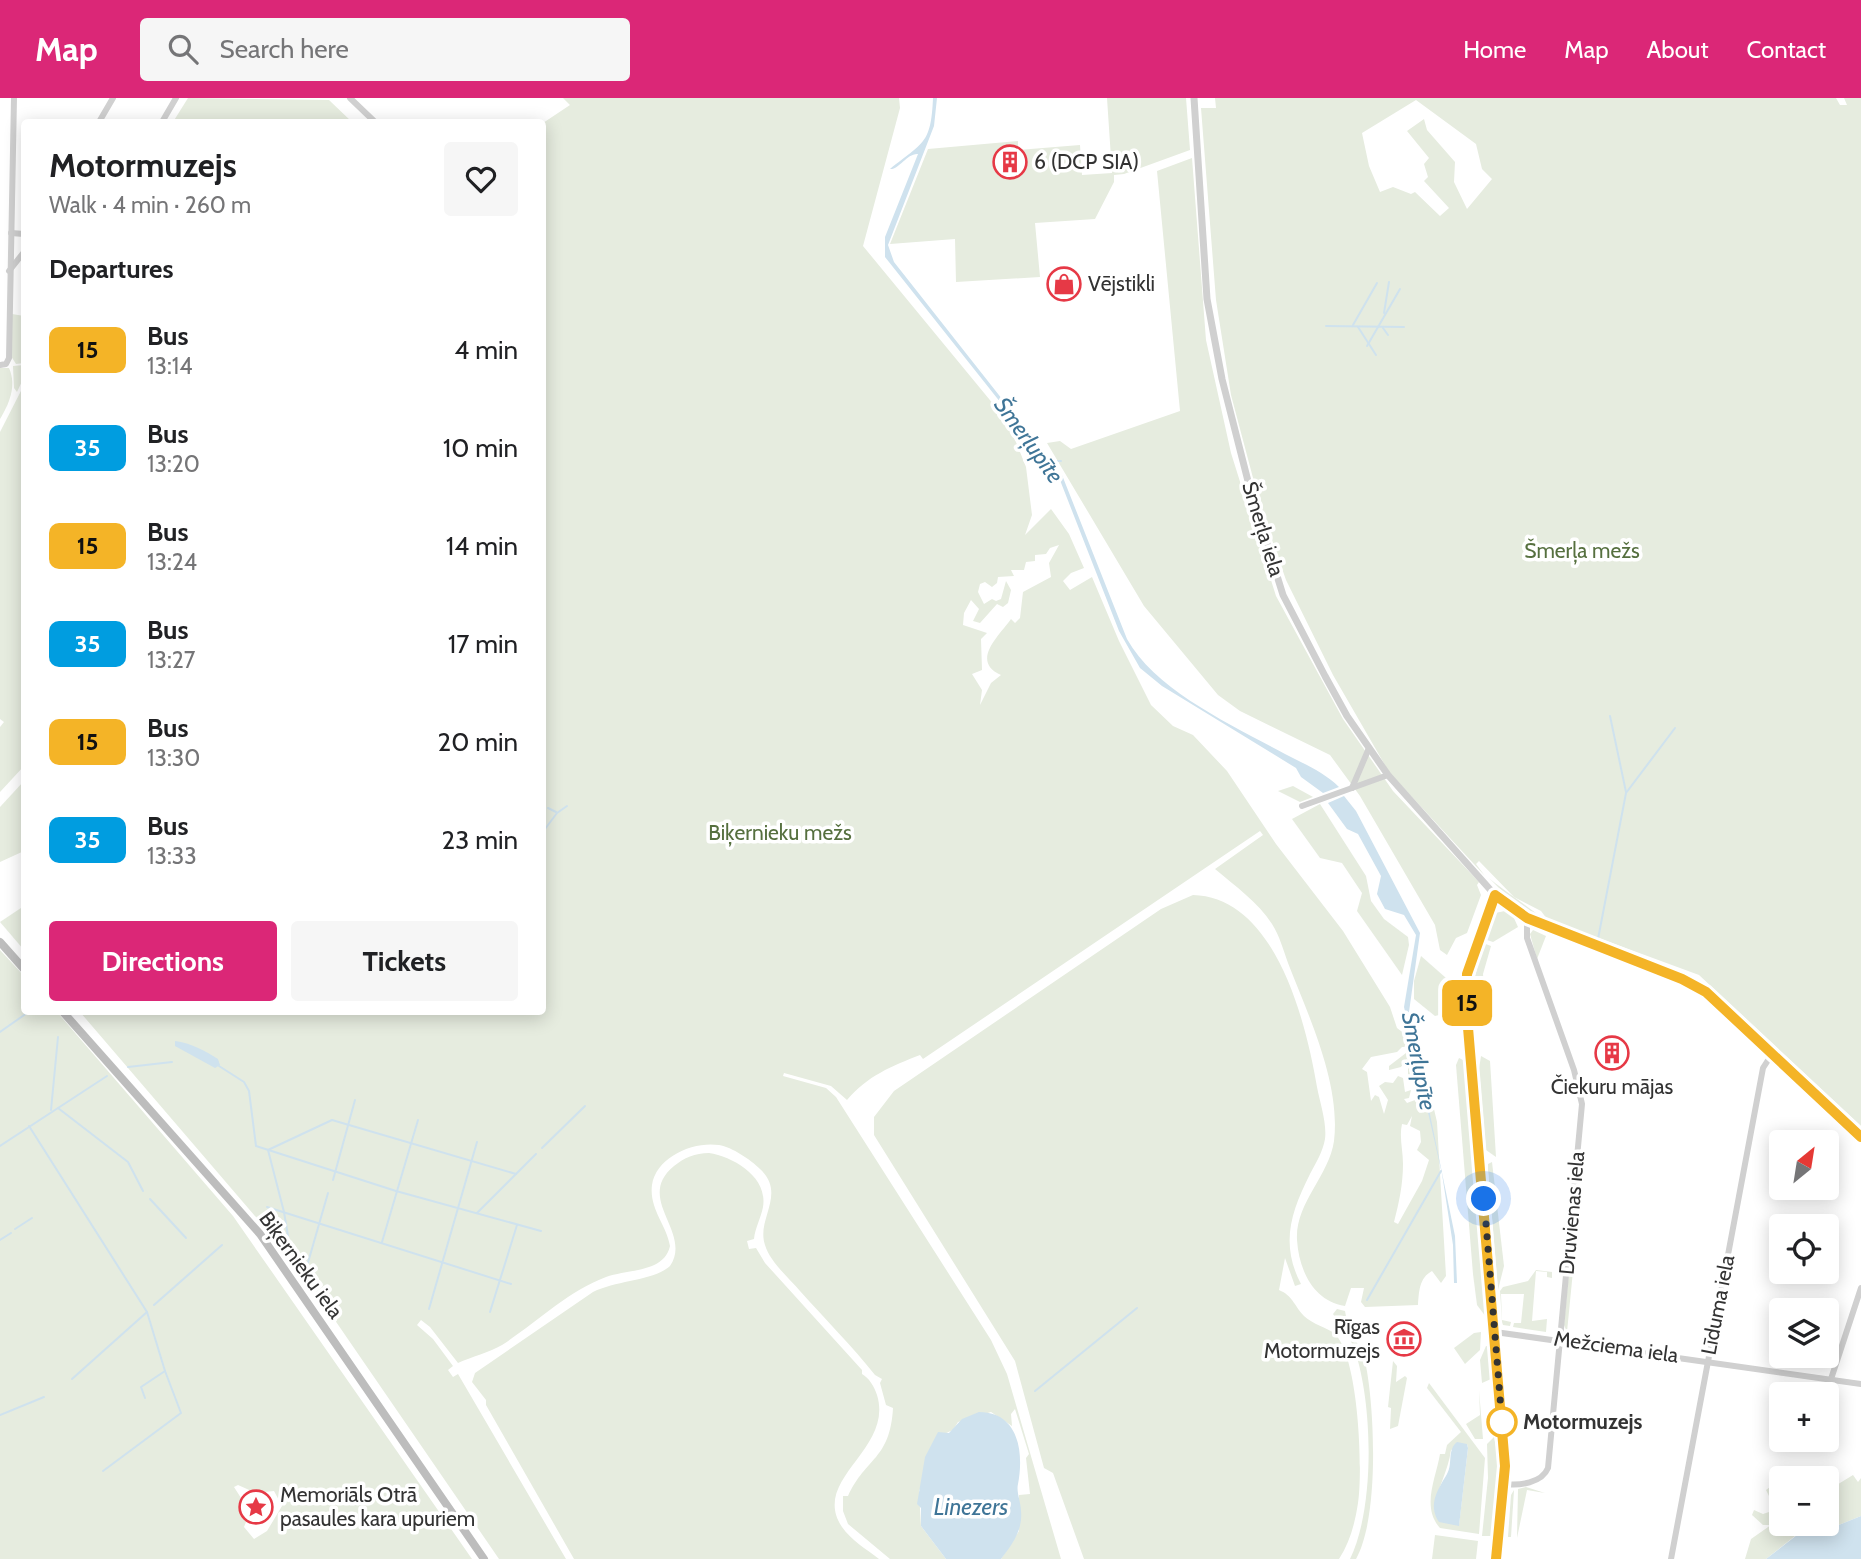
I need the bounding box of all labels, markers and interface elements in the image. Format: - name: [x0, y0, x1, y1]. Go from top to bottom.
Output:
- search box: [140, 18, 630, 81]
- text: Map: [35, 29, 98, 69]
- icon: search: [164, 30, 202, 68]
- text: Search here: [220, 33, 349, 65]
- text: Home: [1463, 35, 1526, 64]
- text: Map: [1564, 35, 1609, 64]
- text: About: [1647, 35, 1709, 64]
- text: Contact: [1747, 35, 1826, 64]
- button: heart: [444, 142, 518, 216]
- building icon: 6 (DCP SIA): [991, 143, 1029, 181]
- text: Motormuzejs: [49, 145, 237, 185]
- place label: 6 (DCP SIA): [1034, 149, 1139, 174]
- text: Walk · 4 min · 260 m: [49, 191, 251, 219]
- text: Departures: [49, 253, 173, 285]
- shop icon: Vējstikli: [1045, 265, 1083, 303]
- place label: Vējstikli: [1088, 271, 1155, 297]
- text: Bus: [147, 320, 188, 352]
- text: 4 min: [454, 334, 518, 366]
- text: 15: [77, 335, 98, 364]
- text: 13:14: [147, 352, 193, 380]
- water label: Šmerļupīte: [988, 391, 1070, 488]
- text: Bus: [147, 418, 188, 450]
- text: 10 min: [443, 432, 518, 464]
- text: 35: [75, 433, 100, 462]
- text: 13:20: [147, 450, 200, 478]
- street label: Šmerļa iela: [1235, 478, 1290, 580]
- text: Bus: [147, 516, 188, 548]
- text: 14 min: [446, 530, 518, 562]
- text: 15: [77, 531, 98, 560]
- park label: Šmerļa mežs: [1524, 538, 1640, 565]
- text: 13:24: [147, 548, 197, 576]
- text: Bus: [147, 614, 188, 646]
- text: 17 min: [448, 628, 518, 660]
- text: 35: [75, 629, 100, 658]
- text: 13:27: [147, 646, 195, 674]
- text: Bus: [147, 712, 188, 744]
- text: 20 min: [438, 726, 518, 758]
- text: 15: [77, 727, 98, 756]
- text: 13:30: [147, 744, 200, 772]
- text: Bus: [147, 810, 188, 842]
- park label: Biķernieku mežs: [708, 820, 852, 847]
- text: 23 min: [442, 824, 518, 856]
- text: 35: [75, 825, 100, 854]
- text: 13:33: [147, 842, 197, 870]
- button: Directions: [49, 921, 277, 1001]
- button: Tickets: [291, 921, 518, 1001]
- line badge: 15: [1436, 980, 1498, 1026]
- text: 15: [1456, 988, 1478, 1017]
- water label: Šmerļupīte: [1396, 1009, 1443, 1112]
- building icon: Čiekuru mājas: [1593, 1034, 1631, 1072]
- place label: Čiekuru mājas: [1551, 1074, 1674, 1100]
- north arrow: [1769, 1130, 1839, 1200]
- map controls: [1769, 1130, 1839, 1536]
- street label: Druvienas iela: [1554, 1150, 1589, 1276]
- your location: [1466, 1181, 1501, 1216]
- street label: Biķernieku iela: [253, 1206, 349, 1324]
- button: locate: [1769, 1214, 1839, 1284]
- street label: Līduma iela: [1696, 1253, 1739, 1357]
- button: layers: [1769, 1298, 1839, 1368]
- place label: Rīgas Motormuzejs: [1264, 1314, 1380, 1364]
- museum icon: Rīgas Motormuzejs: [1385, 1320, 1423, 1358]
- street label: Mežciema iela: [1552, 1325, 1680, 1368]
- button: +: [1769, 1382, 1839, 1452]
- marker: Motormuzejs: [1487, 1407, 1517, 1437]
- place label: Motormuzejs: [1523, 1409, 1643, 1434]
- button: −: [1769, 1466, 1839, 1536]
- place label: Memoriāls Otrā pasaules kara upuriem: [280, 1482, 475, 1531]
- place icon: Memoriāls Otrā pasaules kara upuriem: [237, 1488, 275, 1526]
- water label: Linezers: [934, 1493, 1008, 1521]

